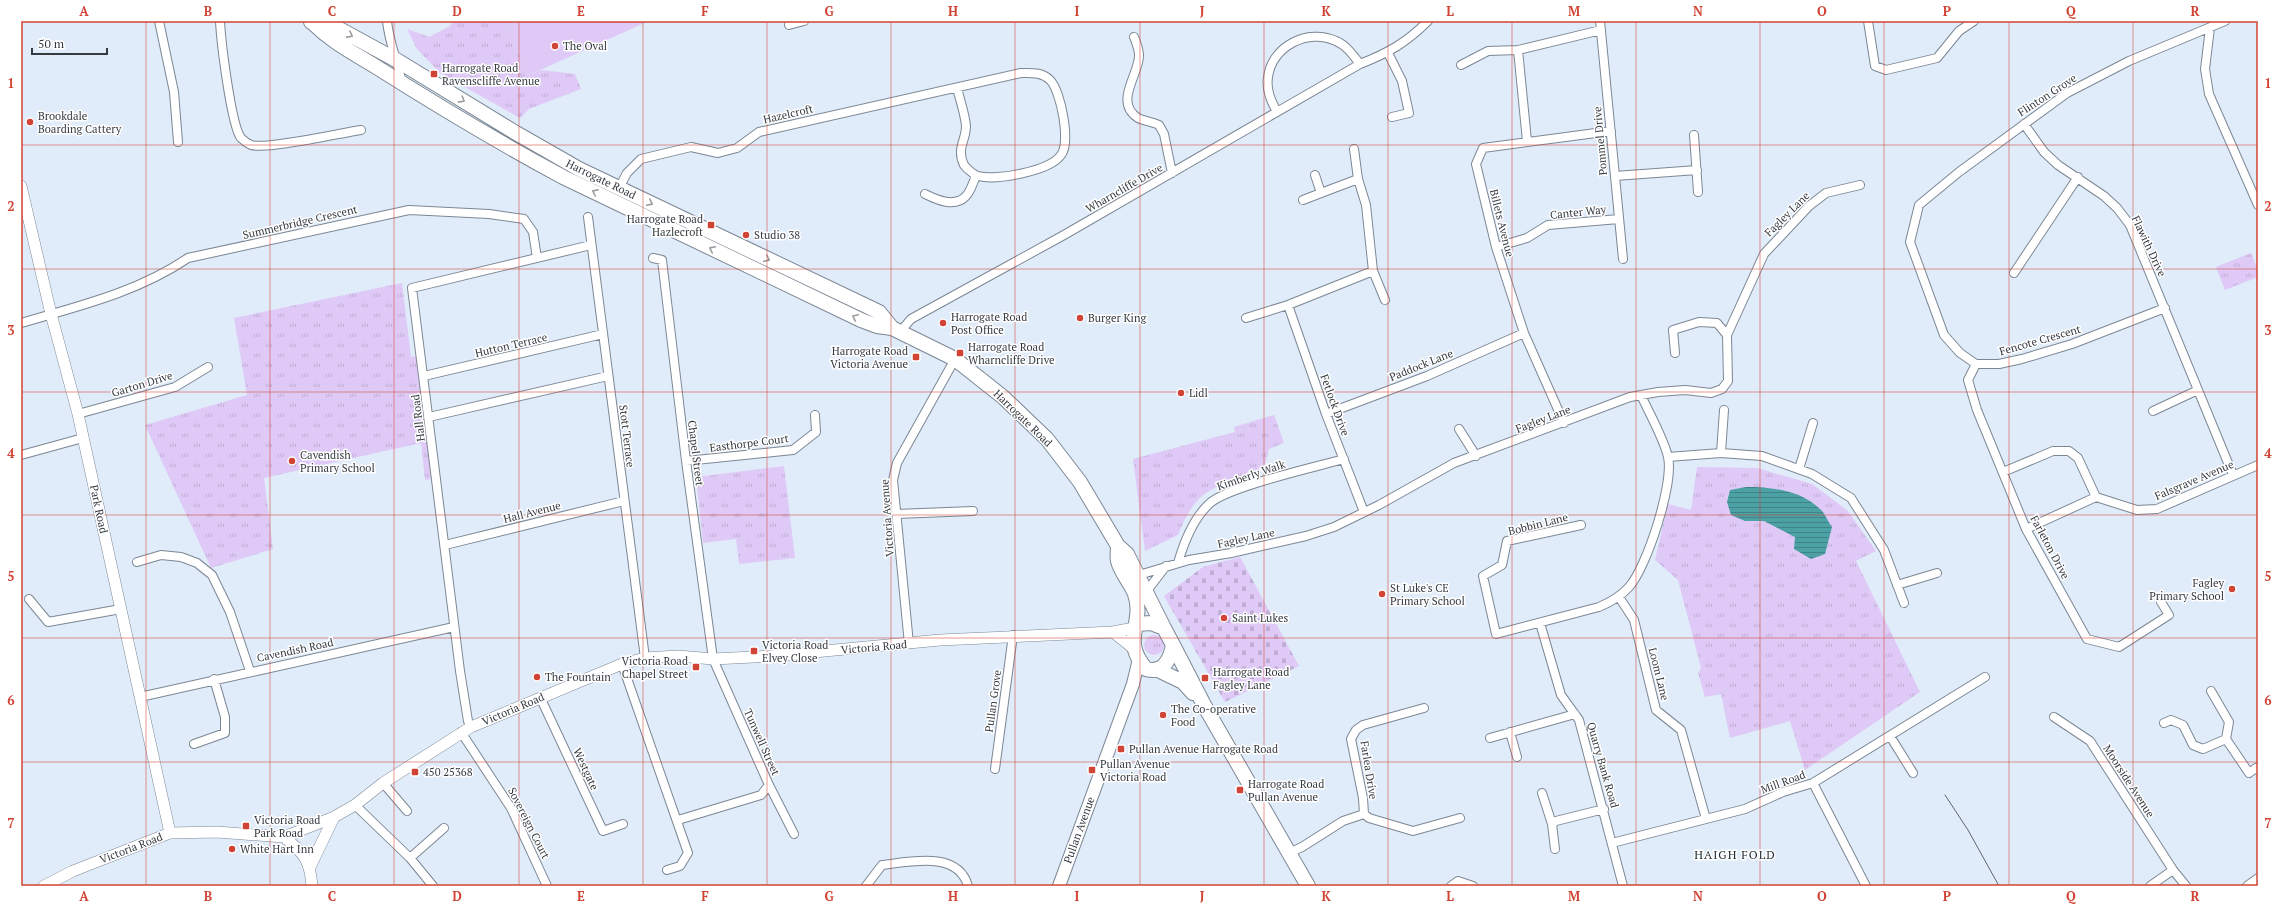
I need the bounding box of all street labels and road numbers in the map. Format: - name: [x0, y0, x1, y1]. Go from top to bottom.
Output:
- street label: Flinton Grove: [2015, 71, 2079, 119]
- street label: Hazelcroft: [762, 101, 814, 127]
- street label: Pommel Drive: [1590, 106, 1610, 176]
- street label: Harrogate Road: [564, 156, 638, 202]
- street label: Wharncliffe Drive: [1083, 160, 1165, 216]
- street label: Billets Avenue: [1487, 188, 1517, 259]
- street label: Fagley Lane: [1762, 188, 1813, 239]
- street label: Summerbridge Crescent: [241, 202, 359, 242]
- street label: Canter Way: [1549, 202, 1607, 222]
- street label: Flawith Drive: [2129, 213, 2169, 279]
- street label: Fencote Crescent: [1998, 322, 2082, 358]
- street label: Hutton Terrace: [473, 330, 549, 360]
- street label: Paddock Lane: [1387, 346, 1455, 384]
- street label: Garton Drive: [110, 368, 175, 400]
- street label: Fetlock Drive: [1317, 372, 1353, 438]
- street label: Harrogate Road: [991, 386, 1055, 450]
- street label: Hall Road: [408, 394, 428, 442]
- street label: Fagley Lane: [1513, 402, 1573, 436]
- street label: Stott Terrace: [616, 404, 638, 469]
- street label: Chapel Street: [685, 419, 707, 487]
- street label: Easthorpe Court: [709, 431, 789, 455]
- street label: Kimberly Walk: [1215, 457, 1287, 493]
- street label: Falsgrave Avenue: [2152, 457, 2236, 503]
- street label: Victoria Avenue: [877, 478, 897, 557]
- street label: Park Road: [87, 483, 111, 535]
- street label: Hall Avenue: [502, 498, 563, 526]
- street label: Bobbin Lane: [1507, 510, 1570, 538]
- street label: Farleton Drive: [2027, 513, 2073, 582]
- street label: Fagley Lane: [1216, 525, 1276, 551]
- street label: Cavendish Road: [255, 635, 335, 665]
- street label: Victoria Road: [840, 637, 908, 657]
- street label: Loom Lane: [1646, 646, 1672, 702]
- street label: Pullan Grove: [982, 668, 1004, 733]
- street label: Victoria Road: [480, 690, 546, 728]
- street label: Tunwell Street: [741, 707, 783, 777]
- street label: Quarry Bank Road: [1584, 720, 1622, 810]
- street label: Farlea Drive: [1357, 740, 1381, 801]
- street label: Moorside Avenue: [2100, 742, 2158, 820]
- street label: Westgate: [570, 746, 602, 793]
- street label: Mill Road: [1759, 767, 1807, 797]
- street label: Sovereign Court: [505, 785, 553, 861]
- street label: Pullan Avenue: [1060, 794, 1098, 865]
- street label: Victoria Road: [97, 830, 165, 866]

